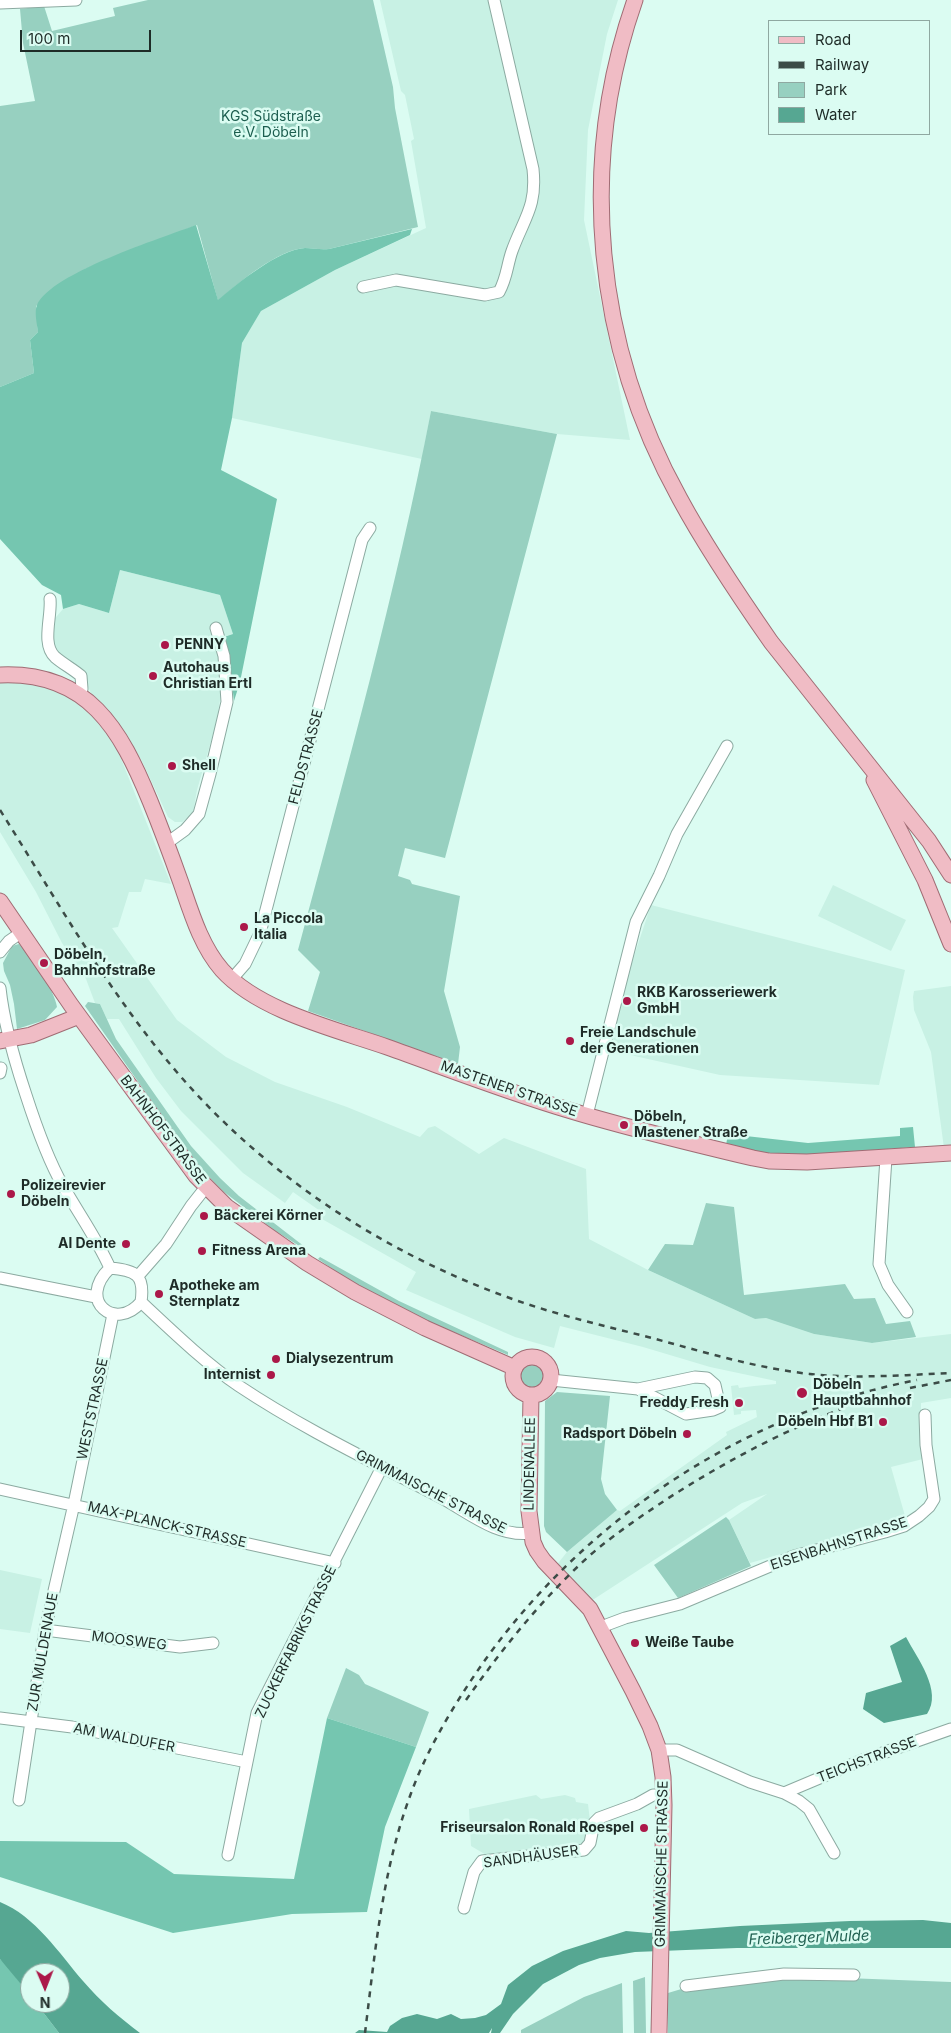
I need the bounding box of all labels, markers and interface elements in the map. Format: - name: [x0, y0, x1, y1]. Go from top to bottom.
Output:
- scale bar: [22, 20, 154, 52]
- legend: [768, 20, 931, 135]
- text: 100 m: [28, 29, 70, 48]
- text: Road: [815, 30, 851, 49]
- text: Railway: [815, 55, 869, 74]
- text: Park: [815, 80, 847, 99]
- text: Water: [815, 105, 857, 124]
- park label: KGS Südstraße e.V. Döbeln: [221, 109, 321, 142]
- place label: PENNY: [175, 637, 224, 653]
- marker: PENNY: [159, 639, 171, 651]
- place label: Autohaus Christian Ertl: [163, 660, 252, 692]
- marker: Autohaus Christian Ertl: [147, 670, 159, 682]
- street label: FELDSTRASSE: [285, 708, 327, 806]
- place label: Shell: [182, 758, 216, 774]
- marker: Shell: [166, 760, 178, 772]
- place label: La Piccola Italia: [254, 911, 323, 944]
- marker: La Piccola Italia: [238, 921, 250, 933]
- place label: Döbeln, Bahnhofstraße: [54, 947, 156, 980]
- marker: Döbeln, Bahnhofstraße: [38, 957, 50, 969]
- place label: RKB Karosseriewerk GmbH: [637, 985, 777, 1018]
- marker: RKB Karosseriewerk GmbH: [621, 995, 633, 1007]
- place label: Freie Landschule der Generationen: [580, 1025, 699, 1058]
- marker: Freie Landschule der Generationen: [564, 1035, 576, 1047]
- street label: MASTENER STRASSE: [438, 1058, 580, 1120]
- street label: BAHNHOFSTRASSE: [117, 1072, 209, 1188]
- place label: Döbeln, Mastener Straße: [634, 1109, 748, 1142]
- marker: Döbeln, Mastener Straße: [618, 1119, 630, 1131]
- place label: Polizeirevier Döbeln: [21, 1178, 106, 1210]
- marker: Polizeirevier Döbeln: [5, 1188, 17, 1200]
- place label: Bäckerei Körner: [214, 1208, 323, 1224]
- marker: Bäckerei Körner: [198, 1210, 210, 1222]
- place label: Al Dente: [58, 1236, 116, 1252]
- marker: Al Dente: [120, 1238, 132, 1250]
- place label: Fitness Arena: [212, 1243, 306, 1259]
- marker: Fitness Arena: [196, 1245, 208, 1257]
- place label: Apotheke am Sternplatz: [169, 1278, 259, 1310]
- marker: Apotheke am Sternplatz: [153, 1288, 165, 1300]
- place label: Dialysezentrum: [286, 1351, 393, 1367]
- marker: Dialysezentrum: [270, 1353, 282, 1365]
- street label: WESTSTRASSE: [74, 1357, 112, 1461]
- place label: Internist: [204, 1367, 261, 1383]
- marker: Internist: [265, 1369, 277, 1381]
- place label: Döbeln Hauptbahnhof: [813, 1377, 912, 1410]
- marker: Döbeln Hauptbahnhof: [795, 1386, 809, 1400]
- place label: Freddy Fresh: [640, 1395, 729, 1411]
- marker: Freddy Fresh: [733, 1397, 745, 1409]
- place label: Döbeln Hbf B1: [778, 1414, 873, 1430]
- marker: Döbeln Hbf B1: [877, 1416, 889, 1428]
- street label: LINDENALLEE: [521, 1417, 539, 1511]
- place label: Radsport Döbeln: [563, 1426, 677, 1442]
- marker: Radsport Döbeln: [681, 1428, 693, 1440]
- street label: GRIMMAISCHE STRASSE: [353, 1447, 509, 1537]
- street label: MAX-PLANCK-STRASSE: [86, 1499, 248, 1551]
- street label: EISENBAHNSTRASSE: [768, 1514, 910, 1574]
- street label: ZUCKERFABRIKSTRASSE: [252, 1563, 340, 1721]
- street label: ZUR MULDENAUE: [24, 1591, 62, 1713]
- street label: MOOSWEG: [90, 1628, 168, 1654]
- place label: Weiße Taube: [645, 1635, 734, 1651]
- marker: Weiße Taube: [629, 1637, 641, 1649]
- street label: AM WALDUFER: [72, 1720, 176, 1756]
- street label: TEICHSTRASSE: [815, 1733, 919, 1787]
- street label: GRIMMAISCHE STRASSE: [652, 1780, 672, 1948]
- place label: Friseursalon Ronald Roespel: [440, 1820, 634, 1836]
- marker: Friseursalon Ronald Roespel: [638, 1822, 650, 1834]
- street label: SANDHÄUSER: [482, 1842, 580, 1872]
- water label: Freiberger Mulde: [748, 1927, 870, 1949]
- north arrow: [20, 1963, 70, 2013]
- text: N: [40, 1994, 51, 2011]

